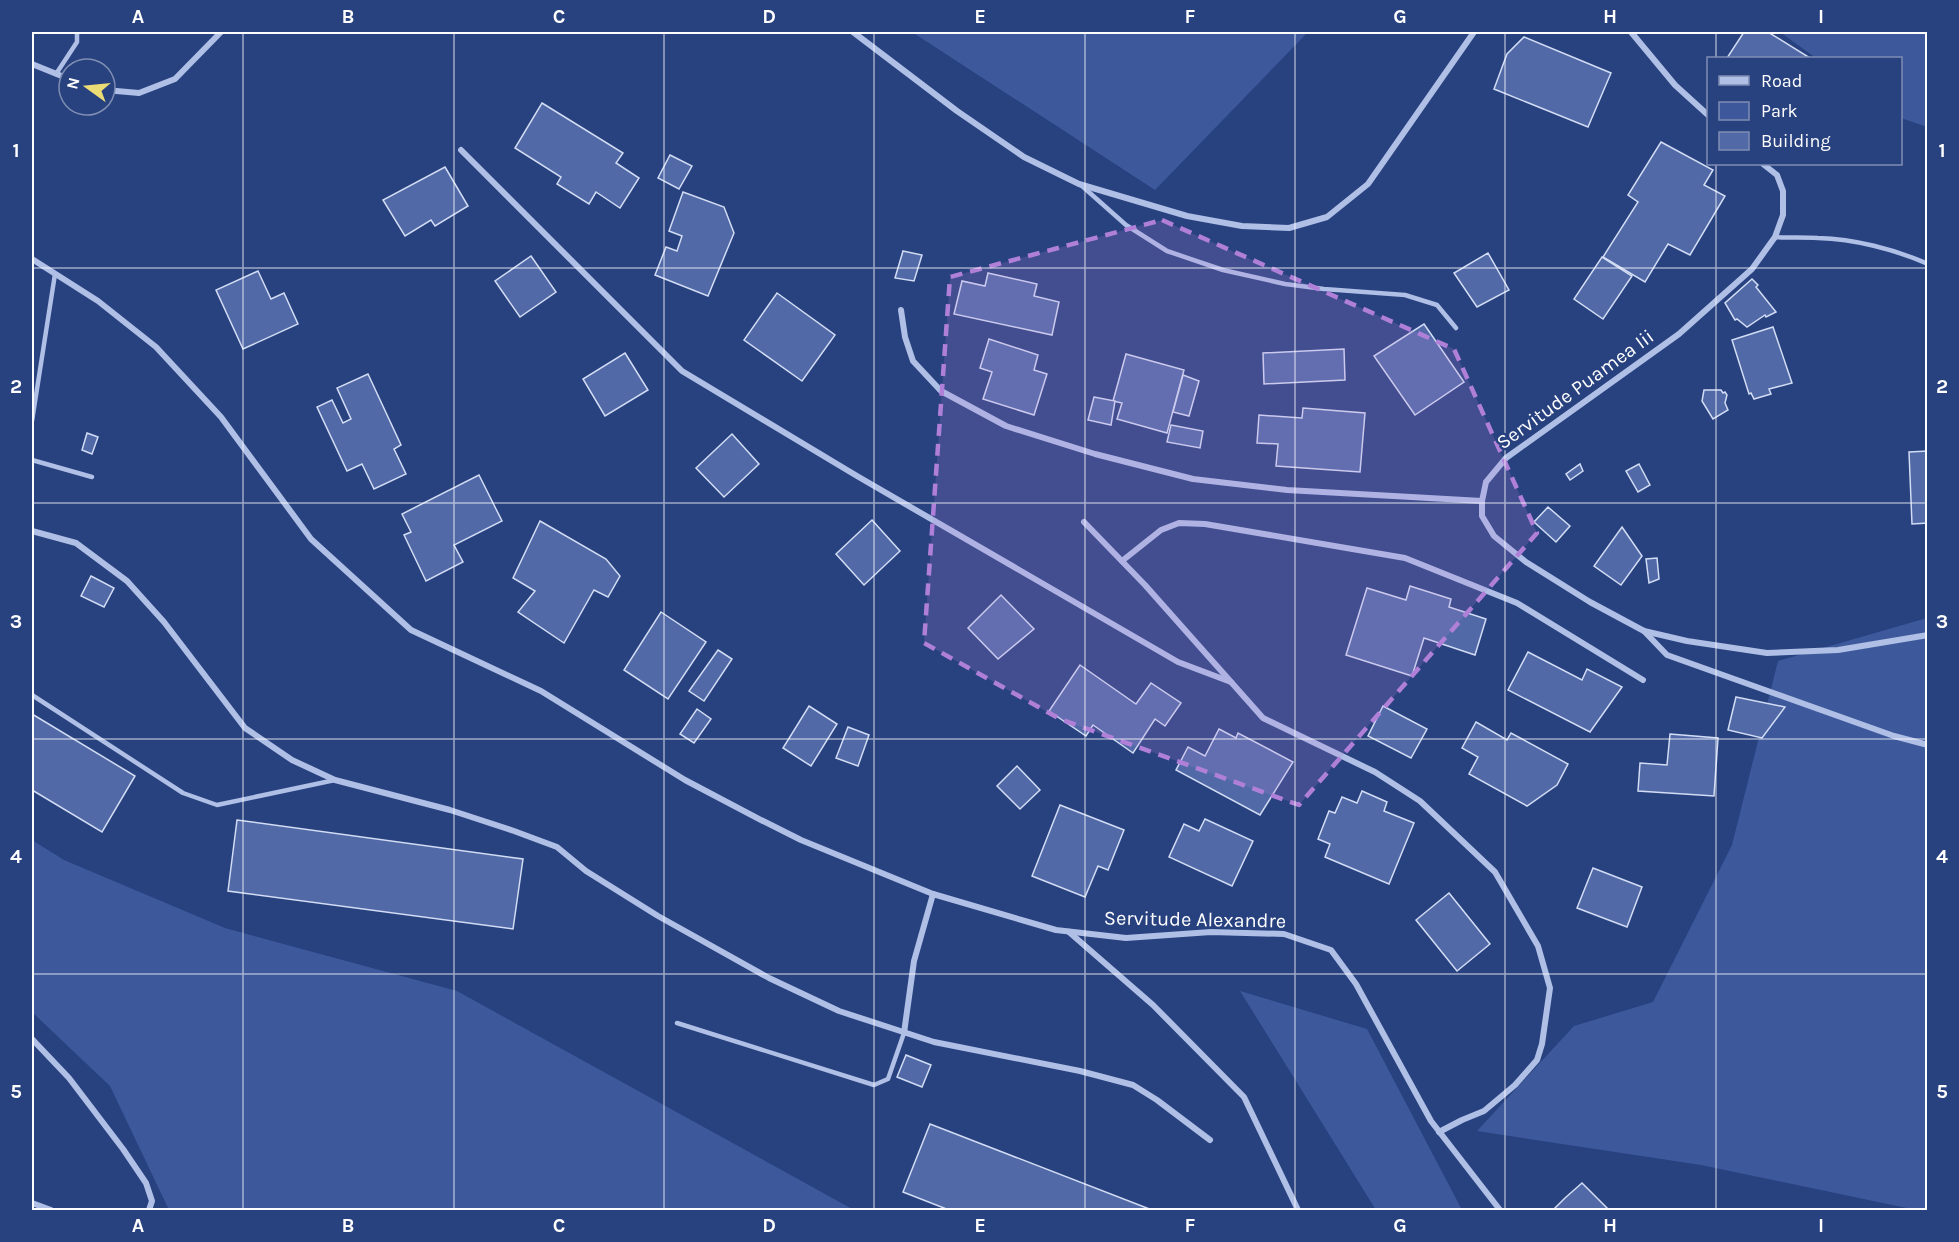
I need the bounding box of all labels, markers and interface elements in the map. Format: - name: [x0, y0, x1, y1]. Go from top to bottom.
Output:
- text: A: [132, 5, 145, 28]
- text: B: [342, 5, 354, 28]
- text: C: [553, 5, 565, 28]
- text: D: [762, 5, 776, 28]
- text: E: [974, 5, 986, 28]
- text: F: [1185, 5, 1196, 28]
- text: G: [1393, 5, 1407, 28]
- text: H: [1603, 5, 1617, 28]
- text: I: [1818, 5, 1824, 28]
- north arrow: [57, 57, 117, 117]
- legend: [1707, 57, 1902, 165]
- text: Road: [1761, 70, 1802, 92]
- text: N: [62, 75, 84, 91]
- text: Park: [1761, 100, 1798, 122]
- text: Building: [1761, 130, 1831, 152]
- text: 1: [12, 139, 20, 162]
- text: 1: [1938, 139, 1946, 162]
- street label: Servitude Puamea Iii: [1492, 325, 1658, 454]
- text: 2: [10, 375, 22, 398]
- text: 2: [1936, 375, 1948, 398]
- text: 3: [10, 610, 22, 633]
- text: 3: [1936, 610, 1948, 633]
- text: 4: [10, 845, 22, 868]
- text: 4: [1936, 845, 1948, 868]
- street label: Servitude Alexandre: [1104, 906, 1286, 933]
- text: 5: [10, 1080, 22, 1103]
- text: 5: [1936, 1080, 1948, 1103]
- text: A: [132, 1214, 145, 1237]
- text: B: [342, 1214, 354, 1237]
- text: C: [553, 1214, 565, 1237]
- text: D: [762, 1214, 776, 1237]
- text: E: [974, 1214, 986, 1237]
- text: F: [1185, 1214, 1196, 1237]
- text: G: [1393, 1214, 1407, 1237]
- text: H: [1603, 1214, 1617, 1237]
- text: I: [1818, 1214, 1824, 1237]

